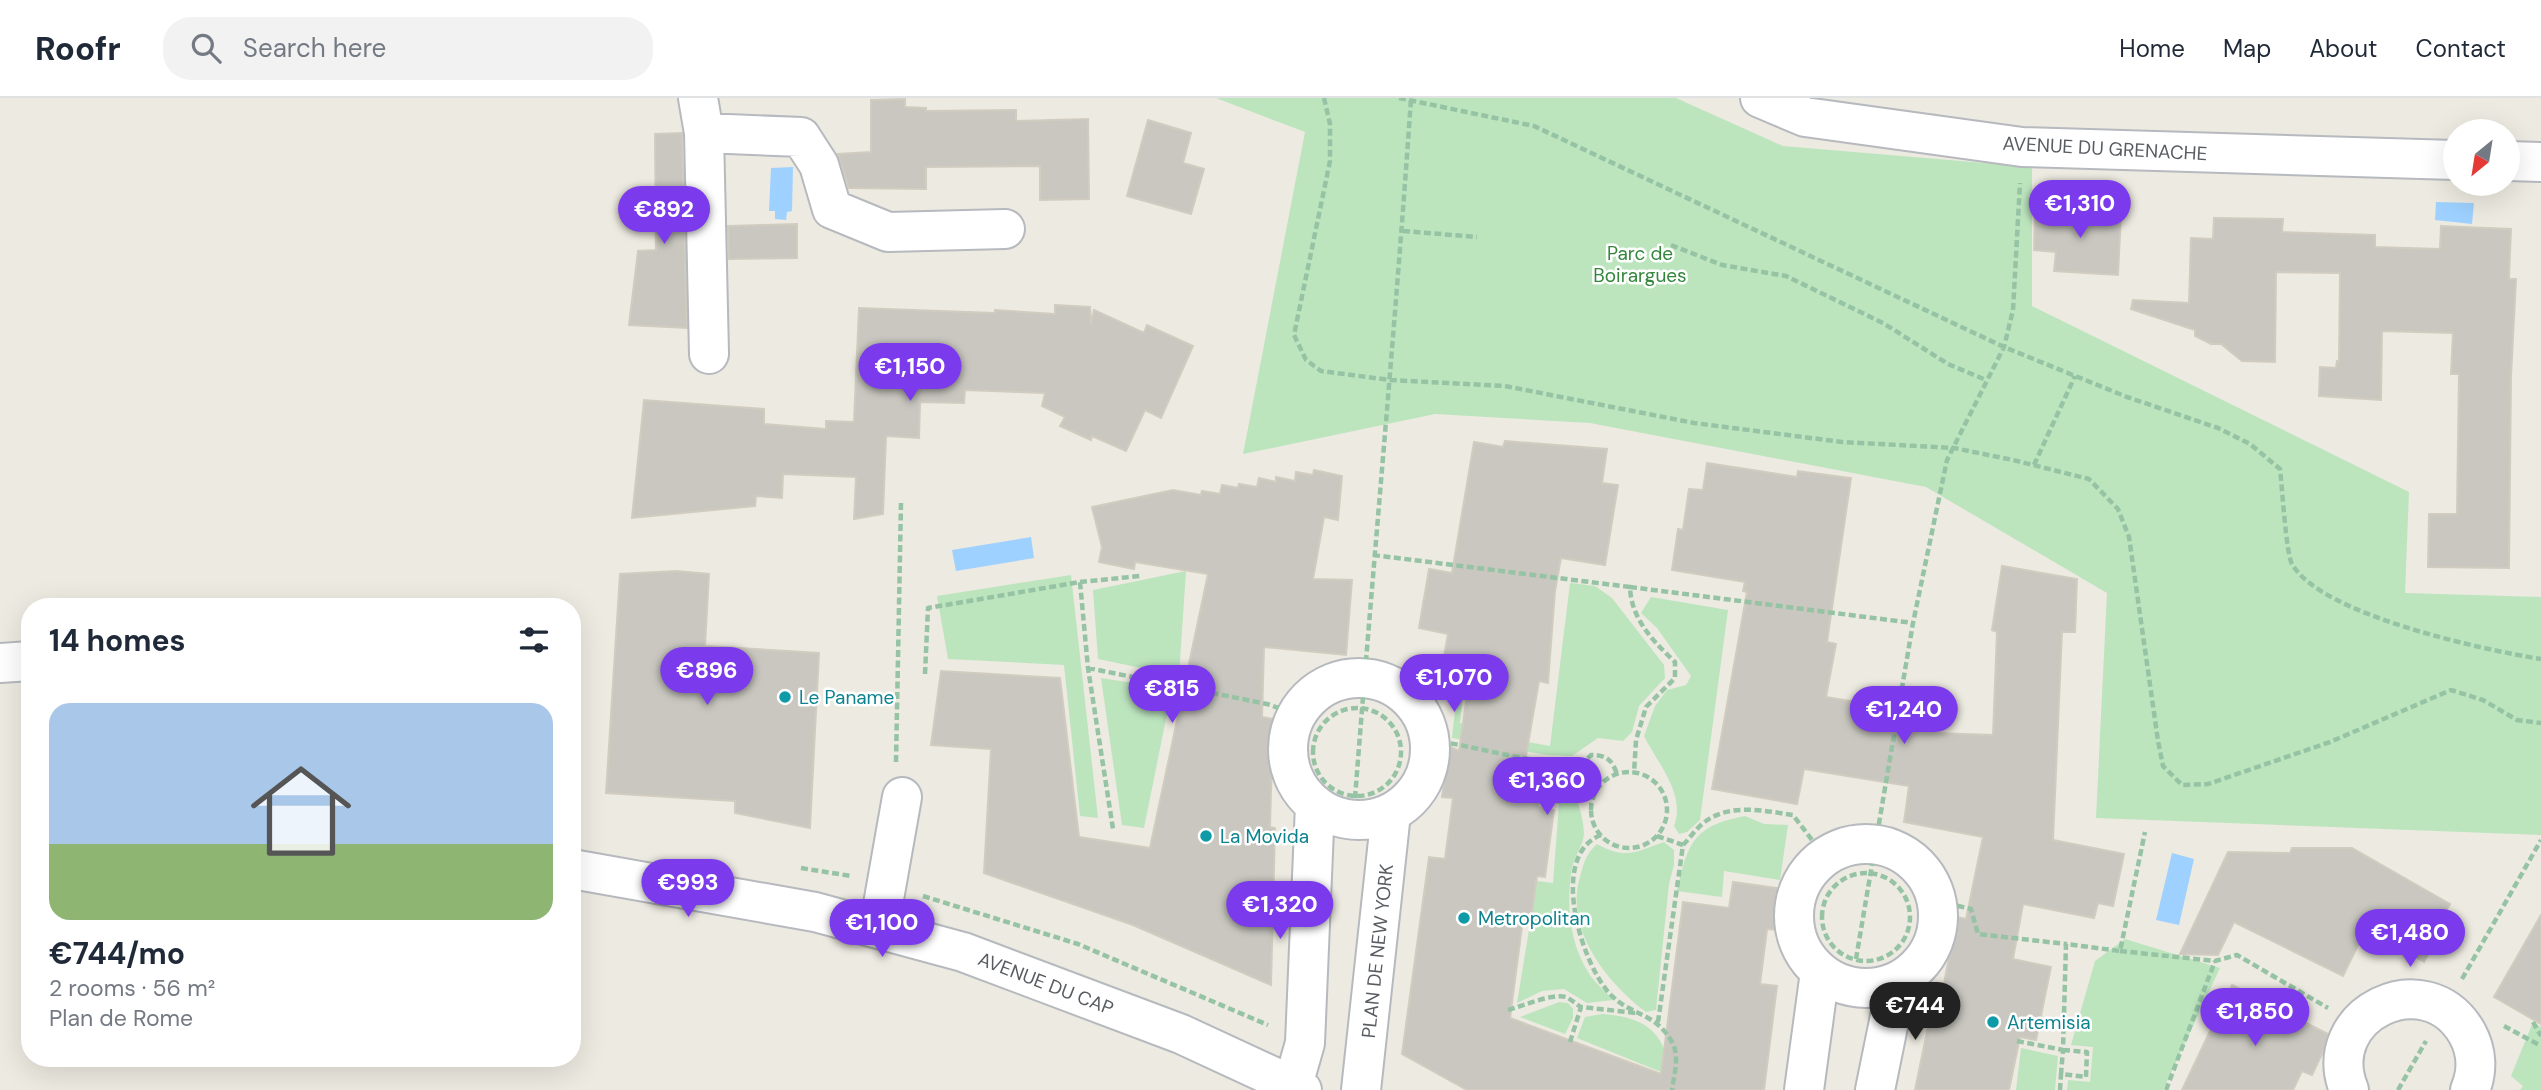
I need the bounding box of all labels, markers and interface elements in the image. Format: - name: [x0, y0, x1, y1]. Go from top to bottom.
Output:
- search box: [163, 17, 653, 80]
- text: Roofr: [35, 27, 121, 70]
- icon: search: [187, 29, 225, 67]
- text: Search here: [243, 31, 386, 65]
- text: Home: [2119, 33, 2185, 64]
- text: Map: [2223, 33, 2271, 64]
- text: About: [2309, 33, 2378, 64]
- text: Contact: [2416, 33, 2506, 64]
- north arrow: [2443, 119, 2520, 196]
- map controls: [2443, 119, 2520, 196]
- street label: AVENUE DU GRENACHE: [2002, 131, 2208, 166]
- pin: €1,310: [2023, 180, 2137, 240]
- pin: €892: [623, 186, 705, 246]
- text: €1,310: [2045, 188, 2115, 218]
- text: €892: [634, 194, 694, 224]
- park label: Parc de Boirargues: [1593, 241, 1687, 288]
- pin: €1,150: [853, 344, 967, 403]
- text: €1,150: [874, 351, 946, 381]
- text: 14 homes: [49, 621, 186, 660]
- icon: filters: [515, 621, 553, 659]
- pin: €896: [666, 648, 748, 707]
- pin: €1,070: [1397, 654, 1511, 714]
- text: €896: [676, 655, 738, 685]
- text: €1,070: [1416, 662, 1492, 692]
- pin: €815: [1131, 666, 1213, 725]
- text: €815: [1145, 673, 1199, 703]
- place label: Le Paname: [799, 685, 894, 710]
- pin: €1,240: [1847, 686, 1961, 746]
- marker: Le Paname: [777, 689, 793, 705]
- text: €1,240: [1866, 694, 1942, 724]
- icon: home: [238, 748, 364, 874]
- pin: €1,360: [1490, 758, 1604, 817]
- text: €1,360: [1509, 765, 1585, 795]
- place label: La Movida: [1220, 824, 1309, 849]
- marker: La Movida: [1198, 828, 1214, 844]
- pin: €993: [647, 860, 729, 919]
- street label: PLAN DE NEW YORK: [1356, 863, 1399, 1039]
- text: €993: [657, 867, 719, 897]
- pin: €1,320: [1223, 882, 1337, 941]
- text: €1,320: [1242, 889, 1318, 919]
- pin: €1,100: [825, 900, 939, 959]
- place label: Metropolitan: [1478, 906, 1590, 931]
- text: €1,100: [846, 907, 918, 937]
- marker: Metropolitan: [1456, 910, 1472, 926]
- pin: €1,480: [2353, 910, 2467, 969]
- text: €1,480: [2371, 917, 2449, 947]
- text: €744/mo: [49, 934, 185, 973]
- street label: AVENUE DU CAP: [975, 946, 1117, 1021]
- text: 2 rooms · 56 m²: [49, 973, 215, 1003]
- pin: €744: [1874, 982, 1956, 1042]
- pin: €1,850: [2198, 988, 2312, 1048]
- text: €744: [1885, 990, 1945, 1020]
- text: €1,850: [2216, 996, 2294, 1026]
- text: Plan de Rome: [49, 1003, 193, 1033]
- place label: Artemisia: [2007, 1010, 2091, 1035]
- marker: Artemisia: [1985, 1014, 2001, 1030]

